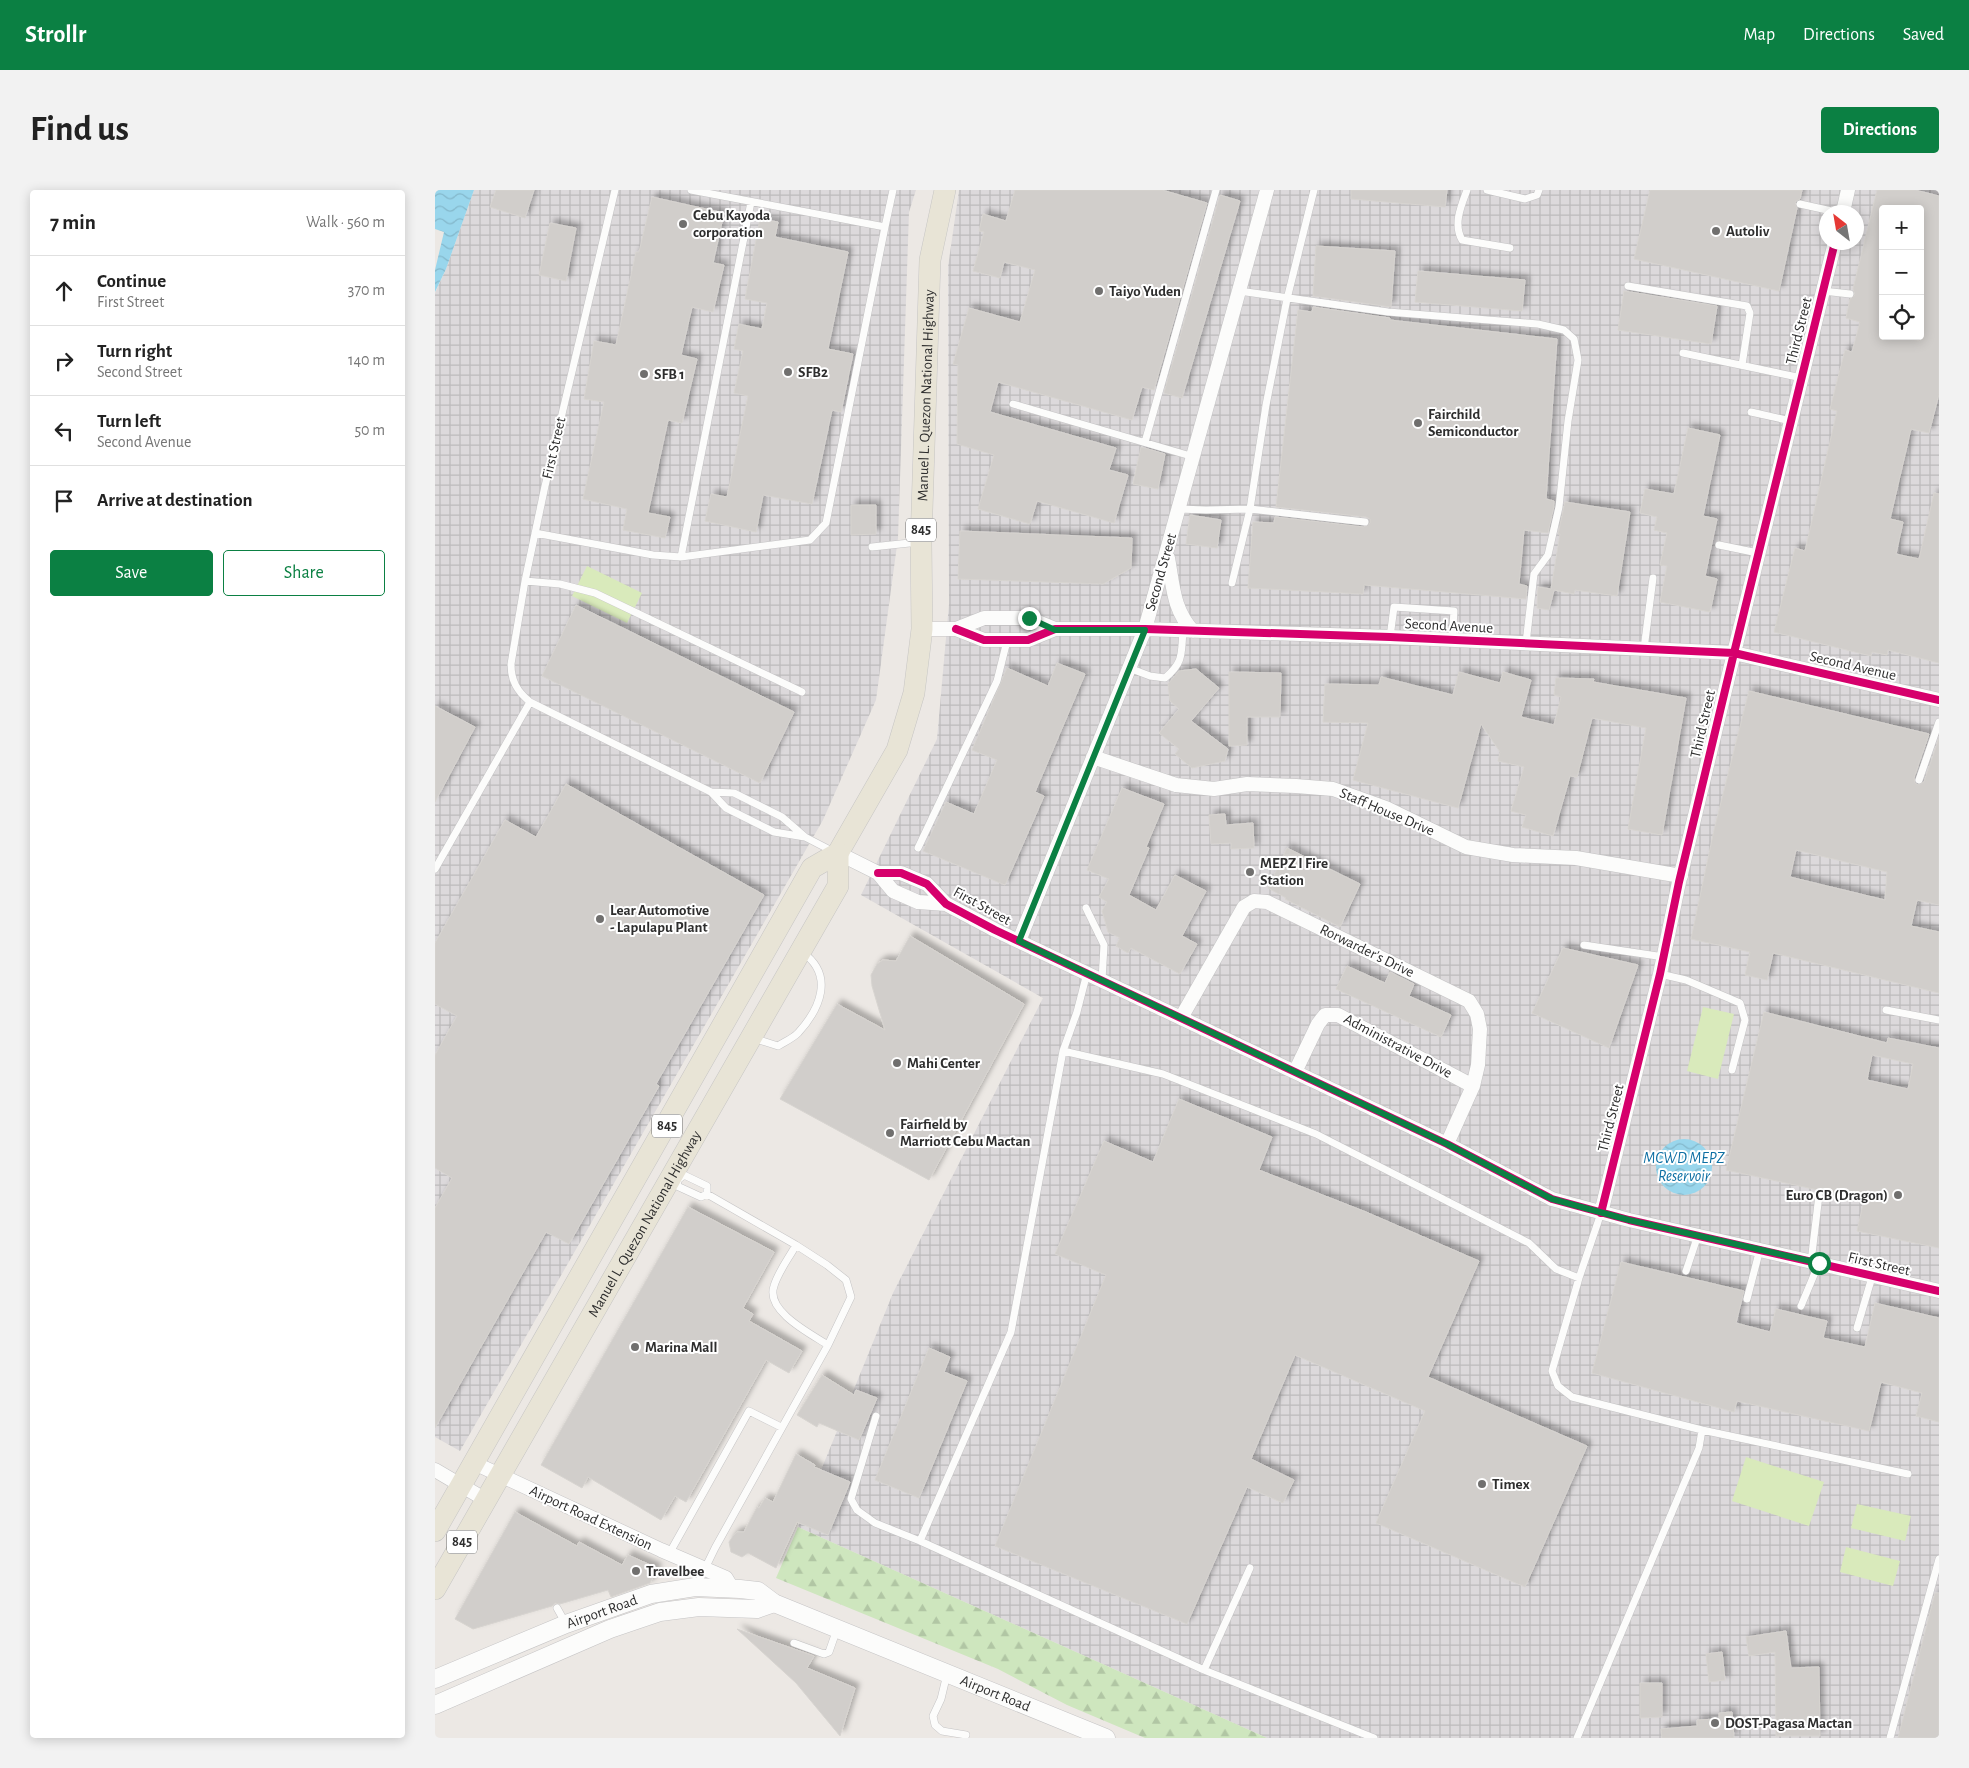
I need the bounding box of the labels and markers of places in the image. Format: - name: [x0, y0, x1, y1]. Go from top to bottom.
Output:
- place label: Cebu Kayoda corporation: [693, 208, 770, 240]
- marker: Cebu Kayoda corporation: [677, 218, 689, 230]
- place label: Autoliv: [1726, 224, 1770, 239]
- marker: Autoliv: [1710, 225, 1722, 237]
- place label: Taiyo Yuden: [1109, 284, 1181, 299]
- marker: Taiyo Yuden: [1093, 285, 1105, 297]
- place label: SFB2: [798, 365, 828, 380]
- marker: SFB2: [782, 366, 794, 378]
- place label: SFB 1: [654, 367, 685, 382]
- marker: SFB 1: [638, 368, 650, 380]
- place label: Fairchild Semiconductor: [1428, 407, 1519, 439]
- marker: Fairchild Semiconductor: [1412, 417, 1424, 429]
- place label: MEPZ I Fire Station: [1260, 856, 1328, 888]
- marker: MEPZ I Fire Station: [1244, 866, 1256, 878]
- place label: Lear Automotive - Lapulapu Plant: [610, 903, 709, 935]
- marker: Lear Automotive - Lapulapu Plant: [594, 913, 606, 925]
- place label: Mahi Center: [907, 1056, 981, 1071]
- marker: Mahi Center: [891, 1057, 903, 1069]
- place label: Fairfield by Marriott Cebu Mactan: [900, 1117, 1031, 1149]
- marker: Fairfield by Marriott Cebu Mactan: [884, 1127, 896, 1139]
- place label: Euro CB (Dragon): [1786, 1188, 1888, 1203]
- marker: Euro CB (Dragon): [1892, 1189, 1904, 1201]
- place label: Marina Mall: [645, 1340, 717, 1355]
- marker: Marina Mall: [629, 1341, 641, 1353]
- place label: Timex: [1492, 1477, 1530, 1492]
- marker: Timex: [1476, 1478, 1488, 1490]
- place label: Travelbee: [646, 1564, 704, 1579]
- marker: Travelbee: [630, 1565, 642, 1577]
- place label: DOST-Pagasa Mactan: [1725, 1716, 1852, 1731]
- marker: DOST-Pagasa Mactan: [1709, 1717, 1721, 1729]

